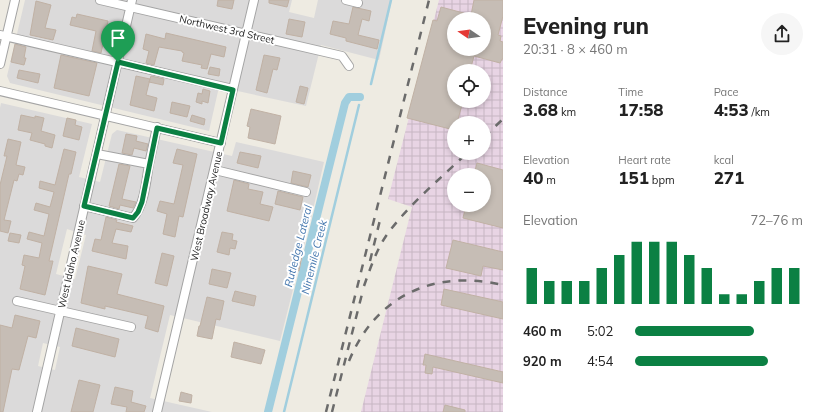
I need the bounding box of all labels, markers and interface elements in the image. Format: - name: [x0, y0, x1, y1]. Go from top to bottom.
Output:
- street label: Northwest 3rd Street: [178, 12, 276, 47]
- north arrow: [447, 12, 491, 56]
- map controls: [447, 12, 491, 212]
- text: Evening run: [523, 12, 649, 40]
- button: share: [761, 13, 803, 55]
- pin: [101, 21, 135, 62]
- icon: arrive: [107, 27, 129, 49]
- text: 20:31 · 8 × 460 m: [523, 41, 628, 57]
- button: locate: [447, 64, 491, 108]
- text: Distance: [523, 85, 567, 99]
- text: Time: [618, 85, 643, 99]
- text: Pace: [714, 85, 738, 99]
- text: 3.68: [523, 99, 558, 120]
- text: 17:58: [618, 99, 664, 120]
- text: 4:53: [714, 99, 749, 120]
- text: km: [558, 105, 576, 119]
- text: /km: [749, 105, 770, 119]
- button: +: [447, 116, 491, 160]
- street label: West Broadway Avenue: [188, 150, 225, 262]
- text: Elevation: [523, 153, 570, 167]
- text: Heart rate: [618, 153, 671, 167]
- text: kcal: [714, 153, 734, 167]
- text: 40: [523, 167, 543, 188]
- text: 151: [618, 167, 649, 188]
- text: 271: [714, 167, 744, 188]
- button: −: [447, 168, 491, 212]
- text: m: [543, 173, 556, 187]
- text: bpm: [649, 173, 675, 187]
- water label: Rutledge Lateral: [281, 203, 315, 288]
- text: Elevation: [523, 212, 578, 228]
- text: 72–76 m: [750, 212, 803, 228]
- water label: Ninemile Creek: [298, 218, 330, 296]
- street label: West Idaho Avenue: [55, 219, 88, 310]
- text: 460 m: [523, 323, 562, 339]
- text: 5:02: [587, 323, 613, 339]
- text: 920 m: [523, 353, 562, 369]
- text: 4:54: [587, 353, 613, 369]

